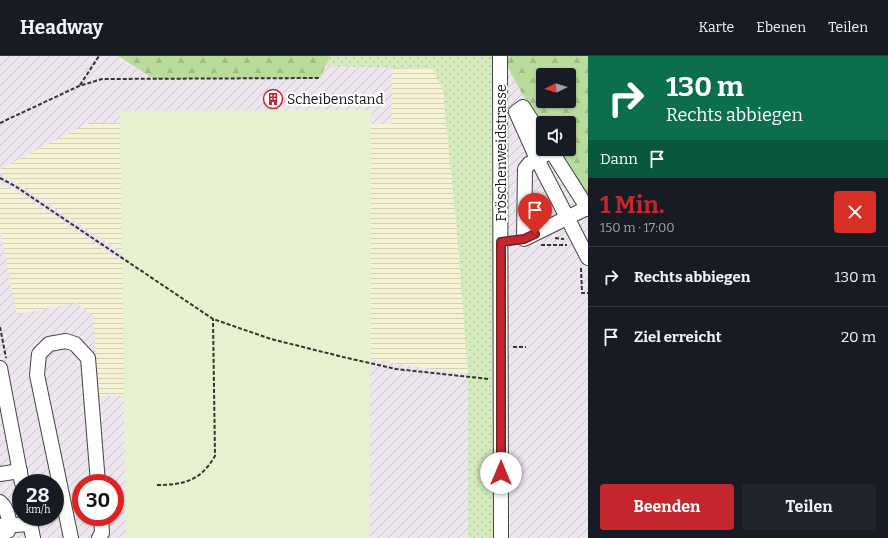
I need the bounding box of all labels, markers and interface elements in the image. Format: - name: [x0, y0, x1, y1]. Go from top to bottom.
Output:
- text: Headway: [20, 16, 103, 39]
- text: Karte: [699, 19, 734, 36]
- text: Ebenen: [756, 19, 806, 36]
- text: Teilen: [828, 19, 868, 36]
- north arrow: [536, 68, 576, 108]
- map controls: [536, 68, 576, 156]
- text: 130 m: [666, 70, 744, 103]
- icon: right: [600, 72, 652, 124]
- street label: Fröschenweidstrasse: [493, 84, 510, 222]
- building icon: Scheibenstand: [262, 88, 284, 110]
- place label: Scheibenstand: [287, 91, 384, 108]
- text: Rechts abbiegen: [666, 104, 803, 126]
- button: sound: [536, 116, 576, 156]
- icon: arrive: [646, 148, 668, 170]
- text: Dann: [600, 150, 638, 168]
- text: 1 Min.: [600, 191, 665, 219]
- button: close: [834, 191, 876, 233]
- pin: [518, 193, 552, 234]
- icon: arrive: [524, 199, 546, 221]
- text: 150 m · 17:00: [600, 220, 675, 235]
- icon: right: [600, 266, 622, 288]
- text: Rechts abbiegen: [634, 268, 750, 286]
- text: 130 m: [834, 268, 876, 286]
- icon: arrive: [600, 326, 622, 348]
- text: Ziel erreicht: [634, 328, 722, 346]
- text: 20 m: [841, 328, 876, 346]
- position arrow: [480, 452, 522, 494]
- speed limit sign: 30: [72, 474, 124, 526]
- text: 28: [26, 483, 50, 507]
- button: Beenden: [600, 484, 734, 530]
- button: Teilen: [742, 484, 876, 530]
- text: km/h: [26, 504, 50, 516]

